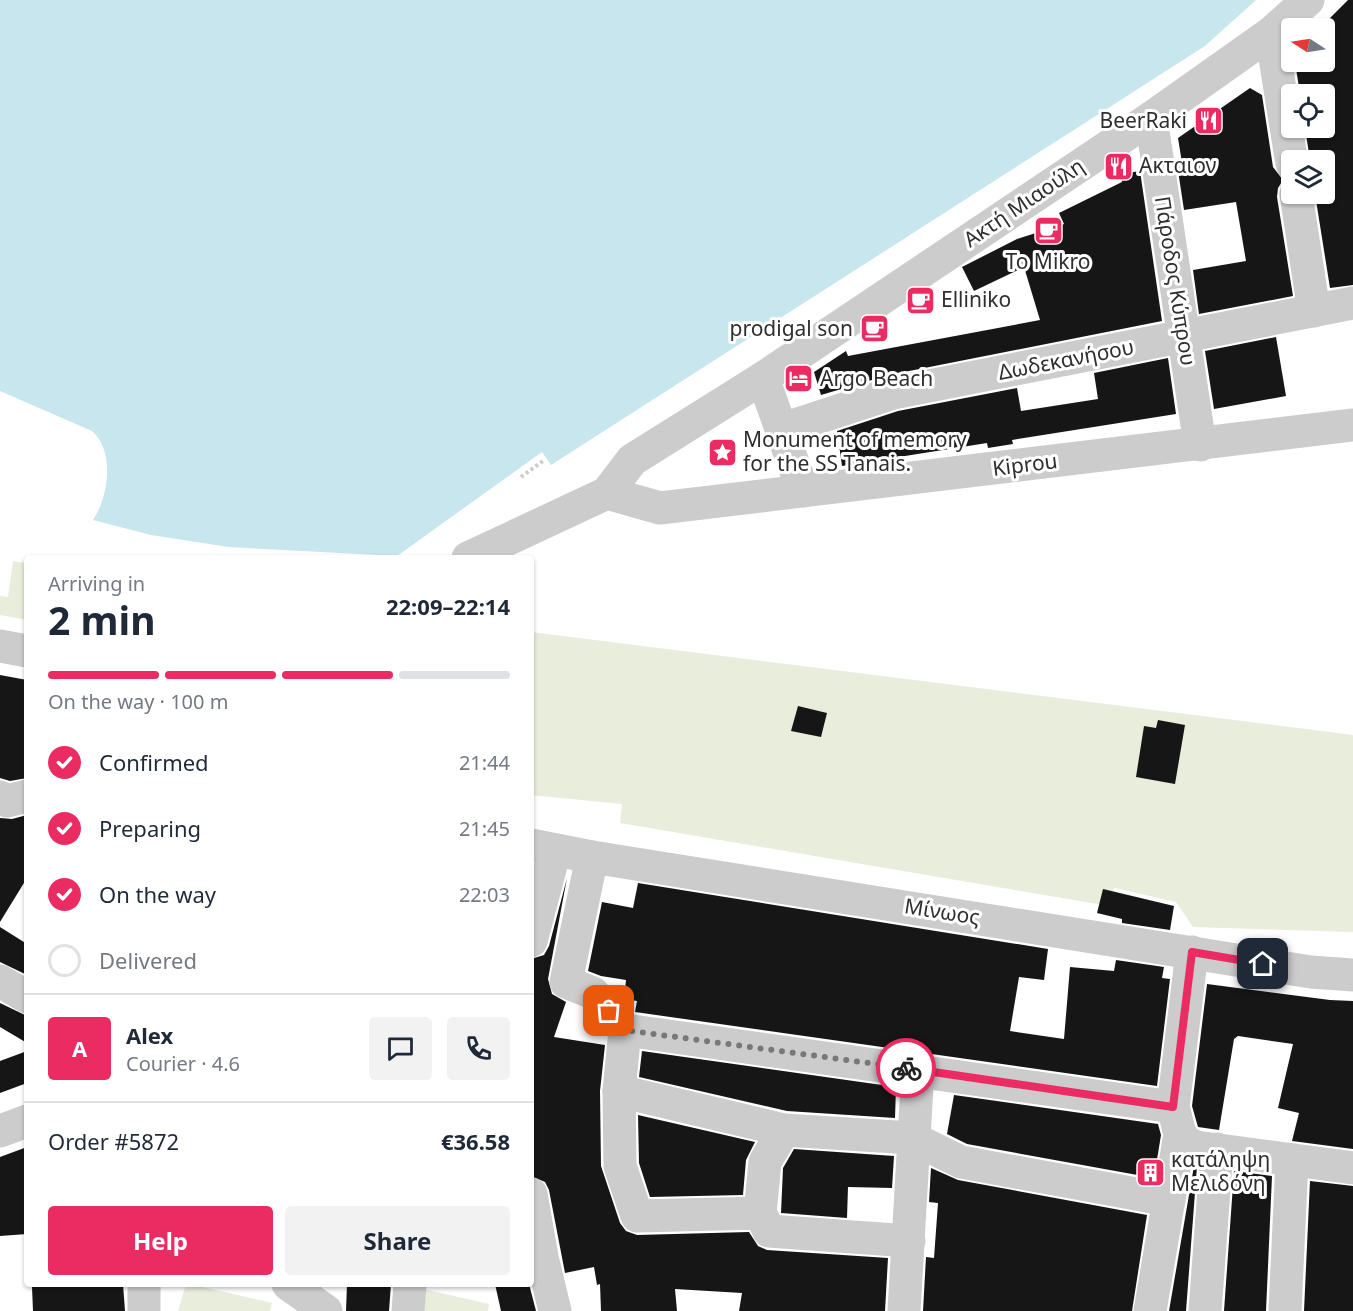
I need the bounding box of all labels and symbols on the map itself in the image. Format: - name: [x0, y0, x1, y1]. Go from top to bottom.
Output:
- north arrow: [1281, 18, 1335, 72]
- restaurant icon: BeerRaki: [1192, 105, 1224, 137]
- place label: BeerRaki: [1100, 106, 1187, 134]
- restaurant icon: Ακταιον: [1102, 150, 1134, 182]
- street label: Ακτή Μιαούλη: [958, 151, 1089, 253]
- place label: Ακταιον: [1139, 151, 1216, 179]
- street label: Πάροδος Κύπρου: [1149, 194, 1203, 368]
- cafe icon: To Mikro: [1032, 215, 1064, 247]
- place label: To Mikro: [1005, 247, 1091, 275]
- cafe icon: Elliniko: [904, 284, 936, 316]
- place label: Elliniko: [941, 285, 1011, 313]
- cafe icon: prodigal son: [858, 313, 890, 345]
- place label: prodigal son: [729, 314, 853, 342]
- street label: Δωδεκανήσου: [995, 332, 1136, 386]
- hotel icon: Argo Beach: [783, 363, 815, 395]
- place label: Argo Beach: [820, 364, 933, 392]
- place label: Monument of memory for the SS Tanais.: [743, 425, 967, 477]
- place icon: Monument of memory for the SS Tanais.: [706, 436, 738, 468]
- street label: Kiprou: [991, 446, 1059, 482]
- street label: Μίνωος: [902, 891, 982, 931]
- pin: [1237, 938, 1288, 989]
- pin: [583, 985, 634, 1036]
- courier: [876, 1038, 936, 1098]
- place label: κατάληψη Μελιδόνη: [1171, 1145, 1270, 1197]
- building icon: κατάληψη Μελιδόνη: [1134, 1156, 1166, 1188]

